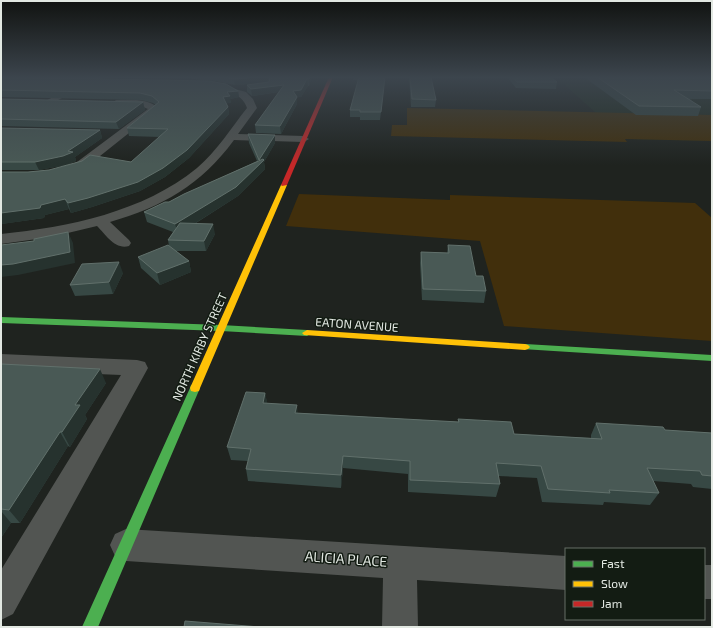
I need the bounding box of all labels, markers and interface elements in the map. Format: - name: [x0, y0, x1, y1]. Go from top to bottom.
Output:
- street label: NORTH KIRBY STREET: [169, 290, 229, 403]
- street label: EATON AVENUE: [315, 314, 399, 334]
- street label: ALICIA PLACE: [304, 547, 388, 570]
- legend: [565, 548, 705, 620]
- text: Fast: [601, 556, 625, 570]
- text: Slow: [601, 576, 628, 590]
- text: Jam: [601, 596, 622, 610]

